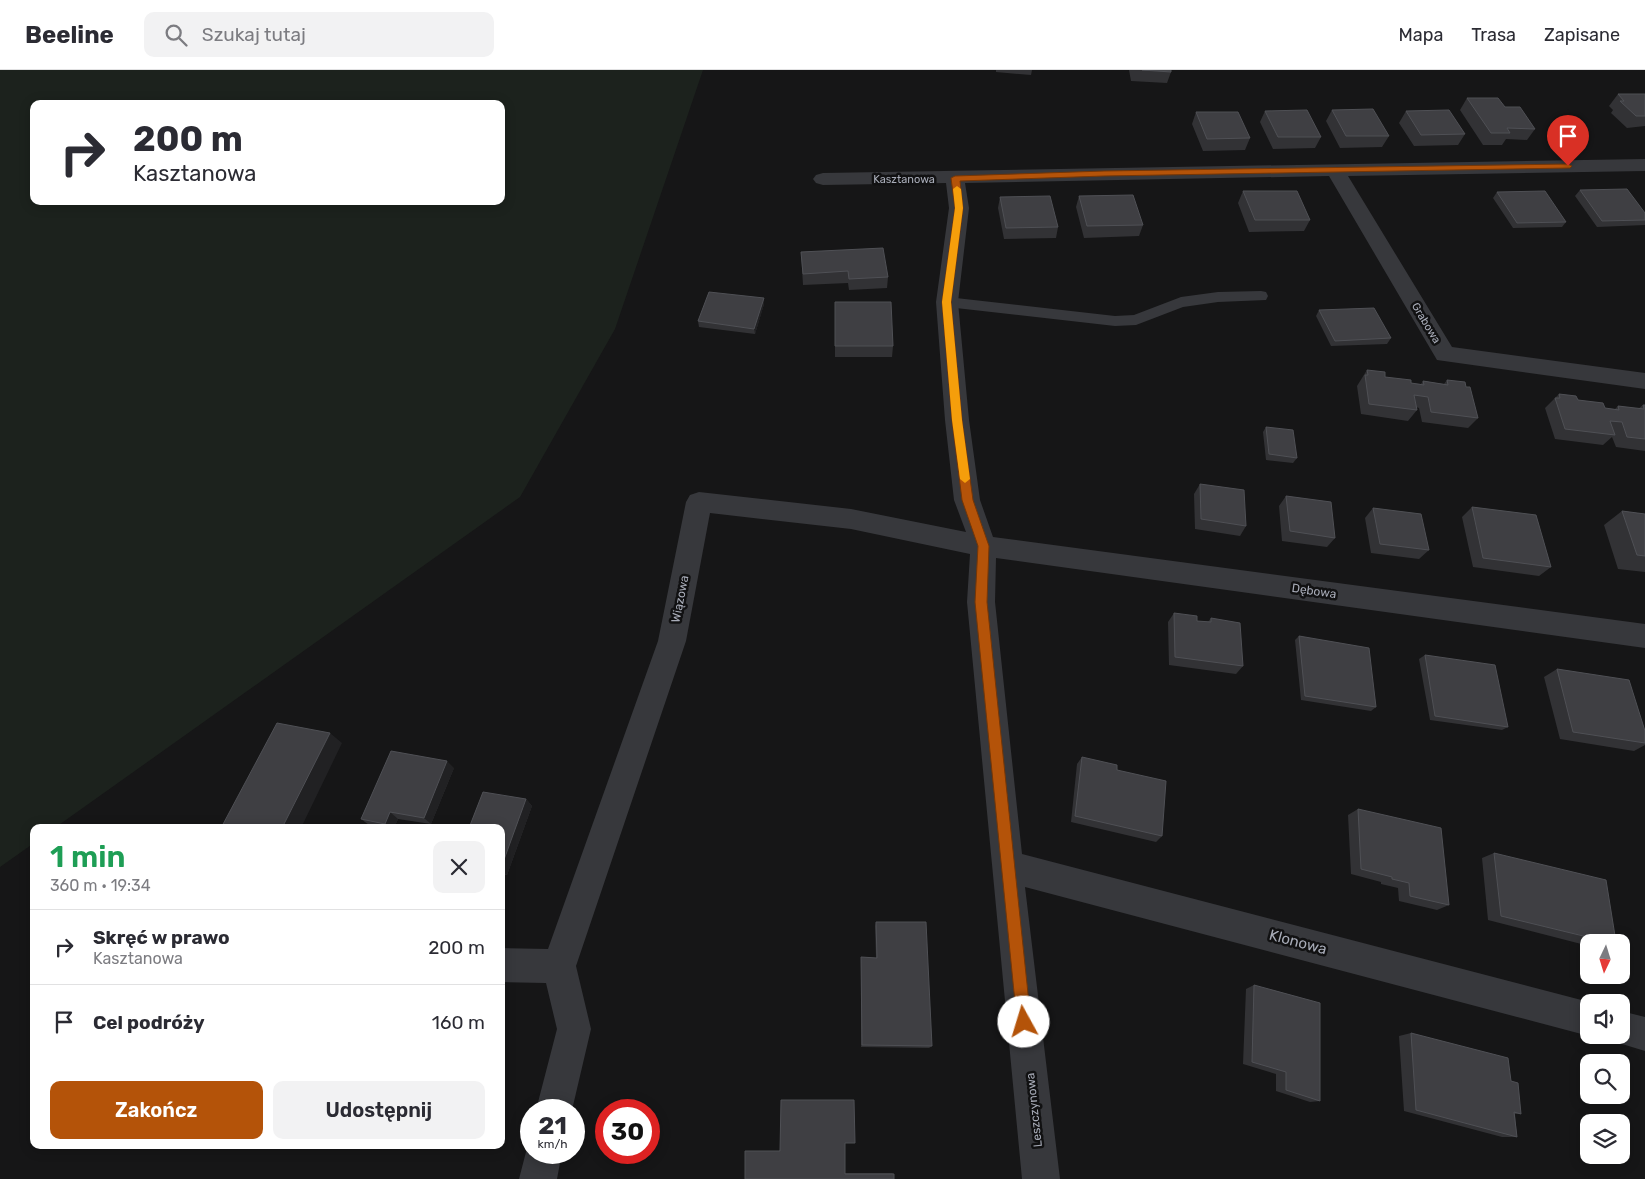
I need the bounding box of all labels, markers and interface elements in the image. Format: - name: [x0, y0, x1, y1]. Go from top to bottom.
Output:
- search box: [144, 12, 494, 57]
- text: Beeline: [25, 21, 114, 49]
- icon: search: [162, 21, 190, 49]
- text: Szukaj tutaj: [202, 23, 306, 46]
- text: Mapa: [1398, 24, 1443, 46]
- text: Trasa: [1471, 24, 1516, 46]
- text: Zapisane: [1544, 24, 1620, 46]
- pin: [1547, 115, 1589, 166]
- text: 200 m: [133, 118, 243, 160]
- icon: right: [50, 120, 115, 185]
- icon: arrive: [1554, 122, 1582, 150]
- text: Kasztanowa: [133, 160, 257, 187]
- street label: Kasztanowa: [873, 173, 935, 186]
- street label: Grabowa: [1409, 300, 1443, 346]
- street label: Wiązowa: [669, 574, 691, 624]
- street label: Dębowa: [1291, 581, 1337, 601]
- text: 1 min: [50, 839, 125, 875]
- button: close: [433, 841, 485, 893]
- text: 360 m · 19:34: [50, 876, 151, 895]
- text: Skręć w prawo: [93, 926, 230, 949]
- street label: Klonowa: [1267, 926, 1329, 958]
- icon: right: [50, 933, 78, 961]
- north arrow: [1580, 934, 1630, 984]
- map controls: [1580, 934, 1630, 1164]
- text: 200 m: [428, 936, 485, 959]
- text: Kasztanowa: [93, 949, 183, 968]
- button: sound: [1580, 994, 1630, 1044]
- position arrow: [997, 995, 1049, 1047]
- icon: arrive: [50, 1008, 78, 1036]
- text: Cel podróży: [93, 1011, 205, 1034]
- text: 160 m: [432, 1011, 485, 1034]
- button: search: [1580, 1054, 1630, 1104]
- street label: Leszczynowa: [1023, 1072, 1045, 1148]
- button: Zakończ: [50, 1081, 263, 1139]
- button: Udostępnij: [273, 1081, 485, 1139]
- speed limit sign: 30: [595, 1099, 660, 1164]
- text: 21: [538, 1111, 567, 1140]
- button: layers: [1580, 1114, 1630, 1164]
- text: km/h: [538, 1137, 567, 1151]

